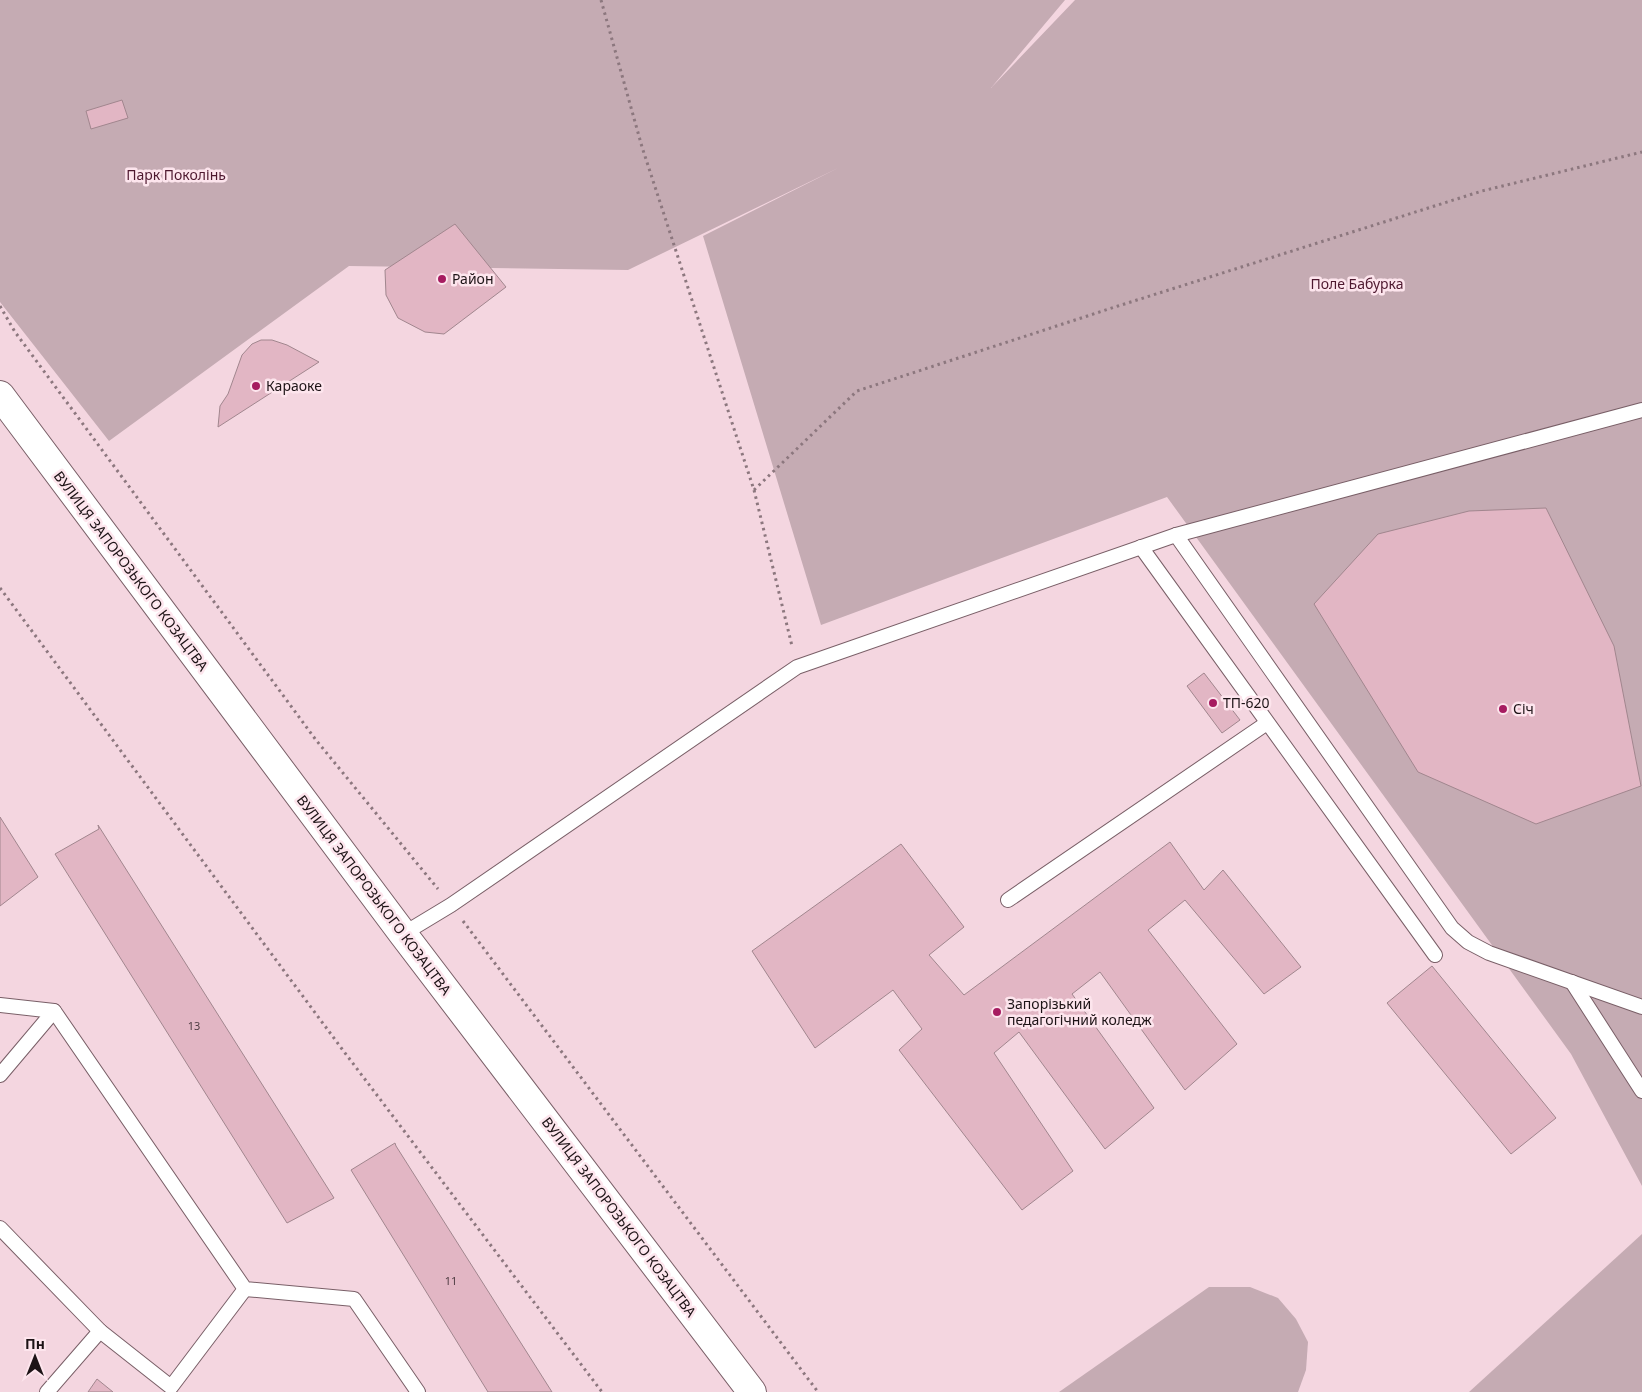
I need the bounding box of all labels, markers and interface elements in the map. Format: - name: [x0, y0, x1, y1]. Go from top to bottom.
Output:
- park label: Парк Поколінь: [126, 165, 226, 184]
- place label: Район: [452, 269, 494, 288]
- marker: Район: [436, 273, 448, 285]
- park label: Поле Бабурка: [1310, 274, 1404, 293]
- place label: Караоке: [266, 376, 322, 395]
- marker: Караоке: [250, 380, 262, 392]
- street label: ВУЛИЦЯ ЗАПОРОЗЬКОГО КОЗАЦТВА: [50, 467, 213, 675]
- place label: ТП-620: [1223, 693, 1270, 712]
- marker: ТП-620: [1207, 697, 1219, 709]
- place label: Січ: [1513, 699, 1534, 718]
- marker: Січ: [1497, 703, 1509, 715]
- street label: ВУЛИЦЯ ЗАПОРОЗЬКОГО КОЗАЦТВА: [293, 791, 456, 999]
- place label: Запорізький педагогічний коледж: [1007, 994, 1152, 1029]
- marker: Запорізький педагогічний коледж: [991, 1006, 1003, 1018]
- house number: 13: [188, 1018, 200, 1033]
- street label: ВУЛИЦЯ ЗАПОРОЗЬКОГО КОЗАЦТВА: [538, 1113, 701, 1321]
- house number: 11: [445, 1273, 457, 1288]
- north arrow: [10, 1332, 60, 1382]
- text: Пн: [25, 1334, 45, 1353]

